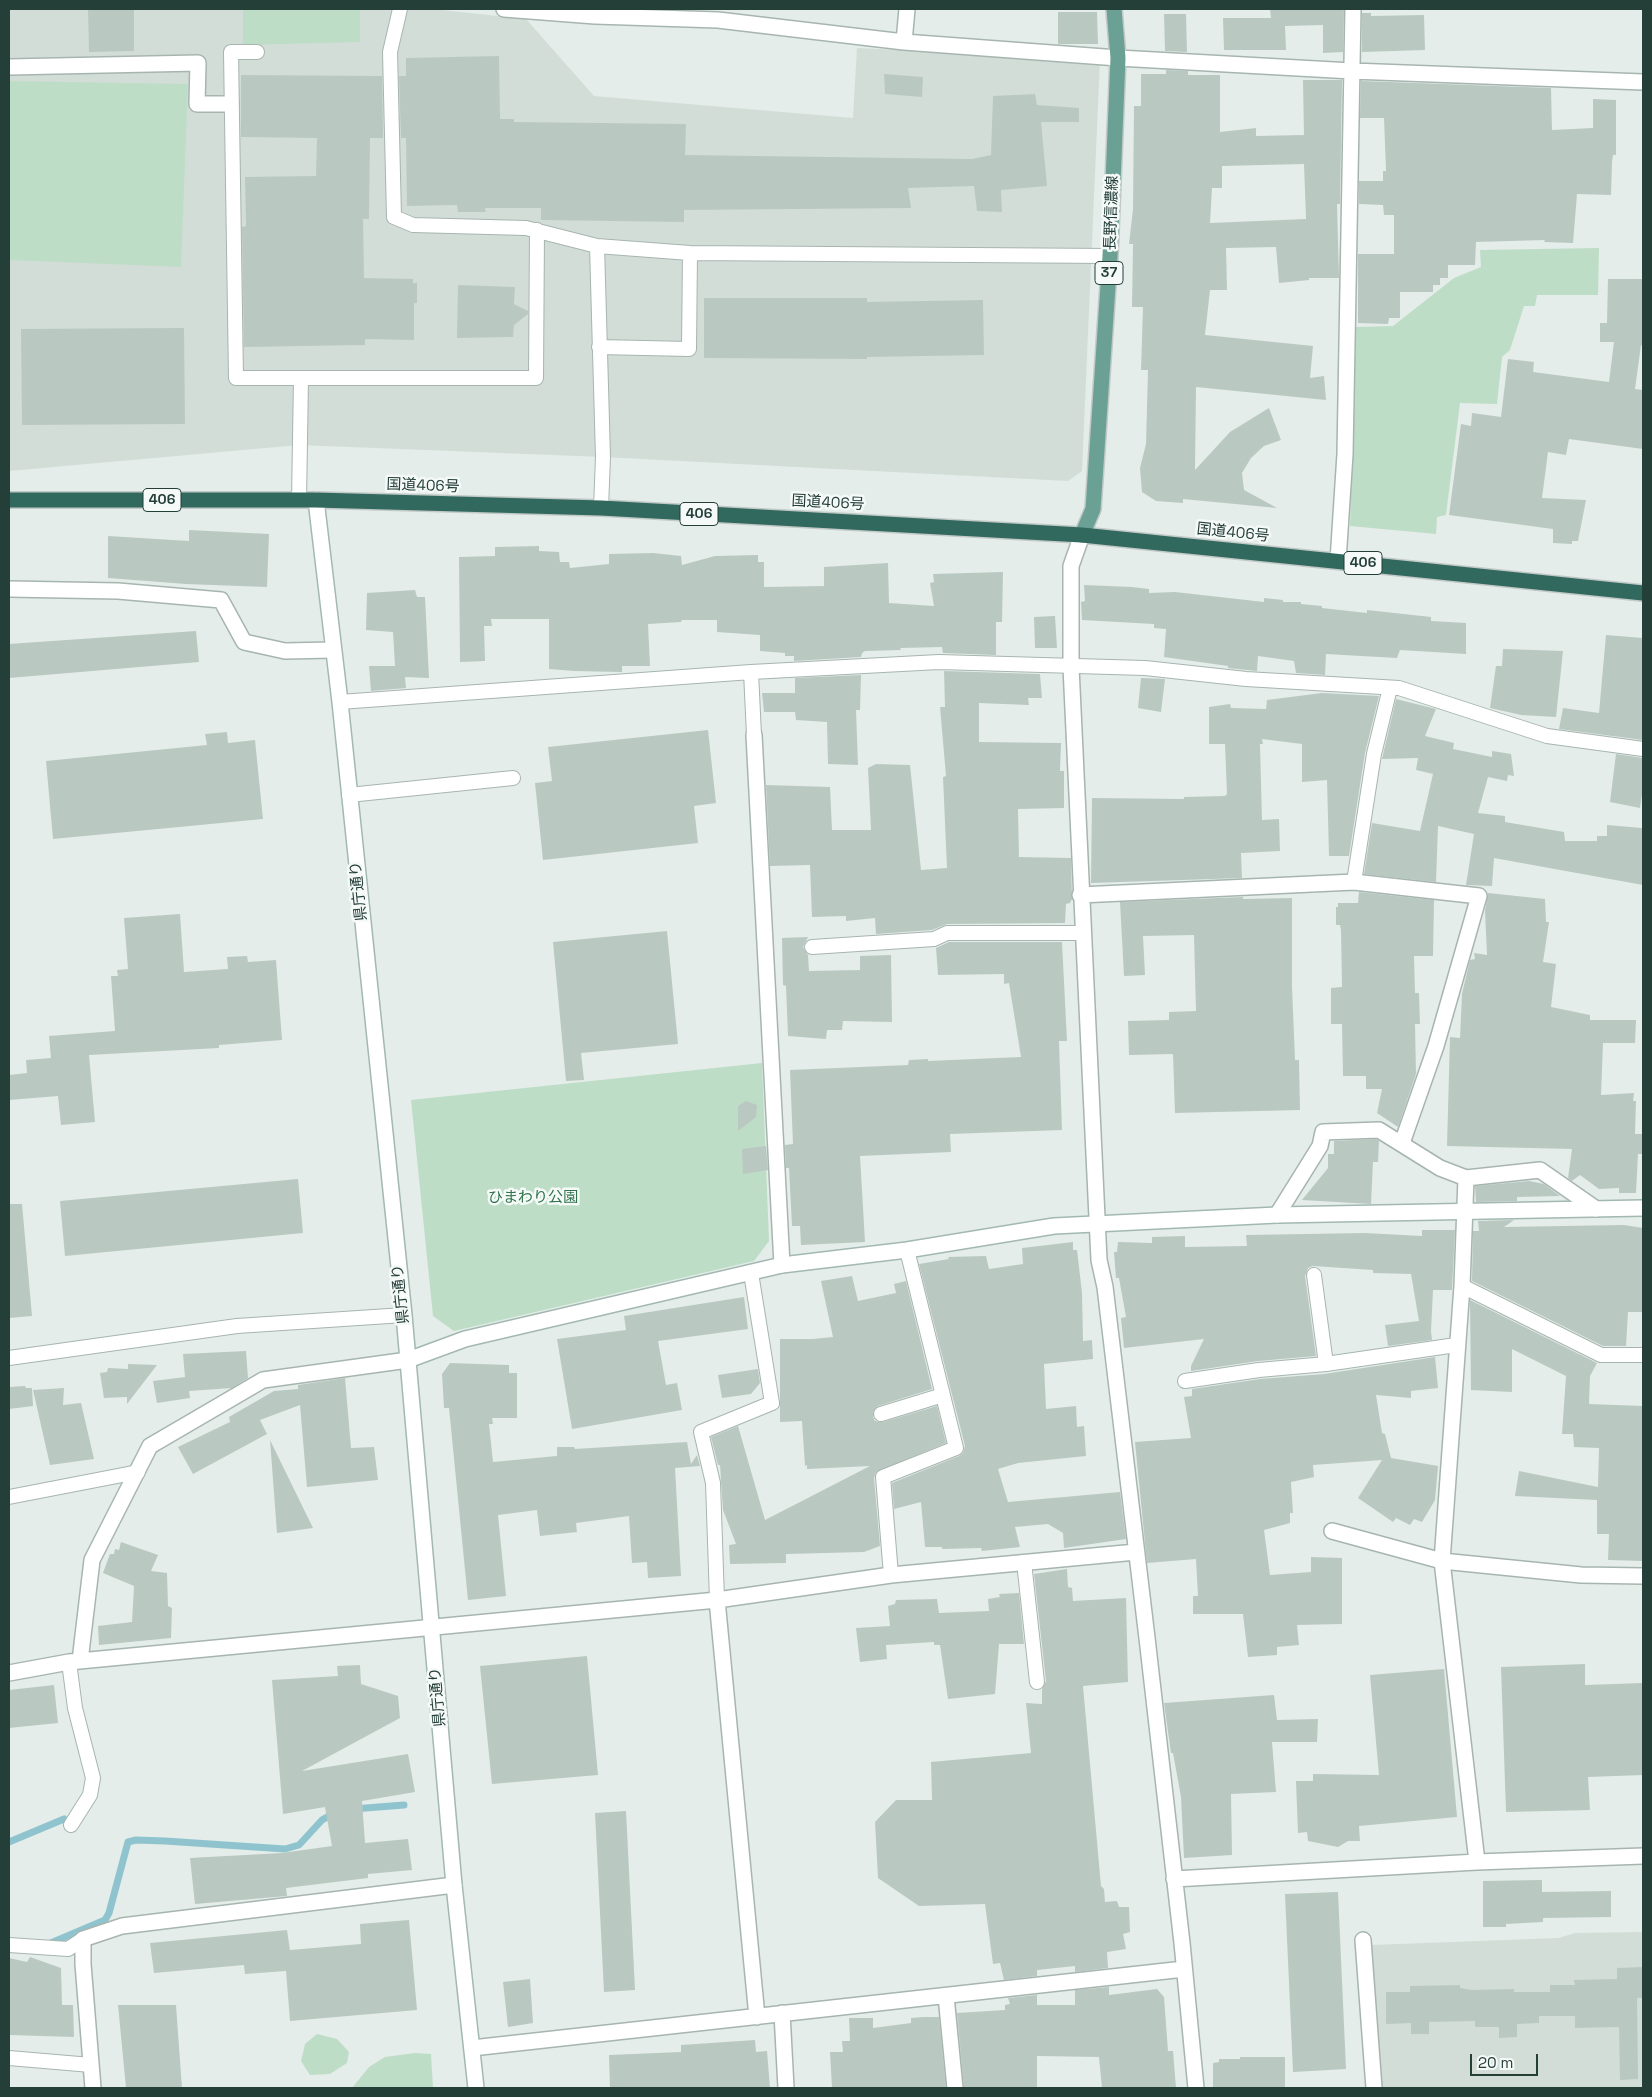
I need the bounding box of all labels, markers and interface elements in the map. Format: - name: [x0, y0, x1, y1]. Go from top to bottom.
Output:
- street label: 長野信濃線: [1102, 175, 1122, 251]
- road number: 37: [1095, 262, 1123, 284]
- street label: 国道406号: [386, 476, 460, 496]
- road number: 406: [143, 488, 181, 512]
- street label: 国道406号: [791, 492, 865, 514]
- road number: 406: [680, 502, 718, 526]
- street label: 国道406号: [1196, 520, 1270, 546]
- road number: 406: [1344, 552, 1382, 574]
- street label: 県庁通り: [347, 860, 371, 922]
- park label: ひまわり公園: [488, 1189, 578, 1207]
- street label: 県庁通り: [389, 1263, 413, 1325]
- street label: 県庁通り: [426, 1666, 450, 1728]
- scale bar: [1472, 2044, 1540, 2076]
- text: 20 m: [1478, 2053, 1513, 2072]

